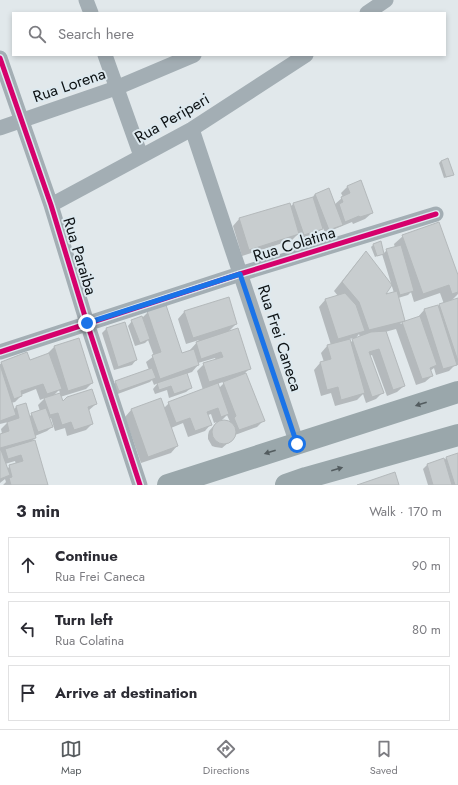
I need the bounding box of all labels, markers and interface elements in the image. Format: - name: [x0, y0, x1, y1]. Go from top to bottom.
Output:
- search box: [12, 12, 446, 56]
- icon: search: [26, 23, 48, 45]
- text: Search here: [58, 23, 134, 45]
- street label: Rua Lorena: [30, 62, 108, 108]
- street label: Rua Periperi: [130, 87, 214, 149]
- street label: Rua Paraiba: [57, 214, 103, 298]
- street label: Rua Colatina: [250, 221, 338, 267]
- street label: Rua Frei Caneca: [252, 282, 308, 394]
- route end: [78, 314, 96, 332]
- one-way arrow: [415, 401, 427, 407]
- route start: [288, 435, 306, 453]
- one-way arrow: [264, 450, 276, 456]
- one-way arrow: [330, 466, 343, 472]
- text: 3 min: [16, 499, 60, 523]
- text: Walk · 170 m: [369, 502, 442, 521]
- text: Continue: [55, 545, 118, 567]
- icon: ahead: [17, 554, 39, 576]
- text: 90 m: [412, 556, 441, 575]
- text: Rua Frei Caneca: [55, 567, 145, 586]
- text: Turn left: [55, 609, 113, 631]
- icon: left: [17, 618, 39, 640]
- text: 80 m: [412, 620, 441, 639]
- text: Rua Colatina: [55, 631, 124, 650]
- icon: arrive: [17, 682, 39, 704]
- text: Arrive at destination: [55, 682, 197, 704]
- tab: Map: [60, 738, 82, 778]
- tab: Directions: [203, 738, 249, 778]
- tab: Saved: [370, 738, 398, 778]

